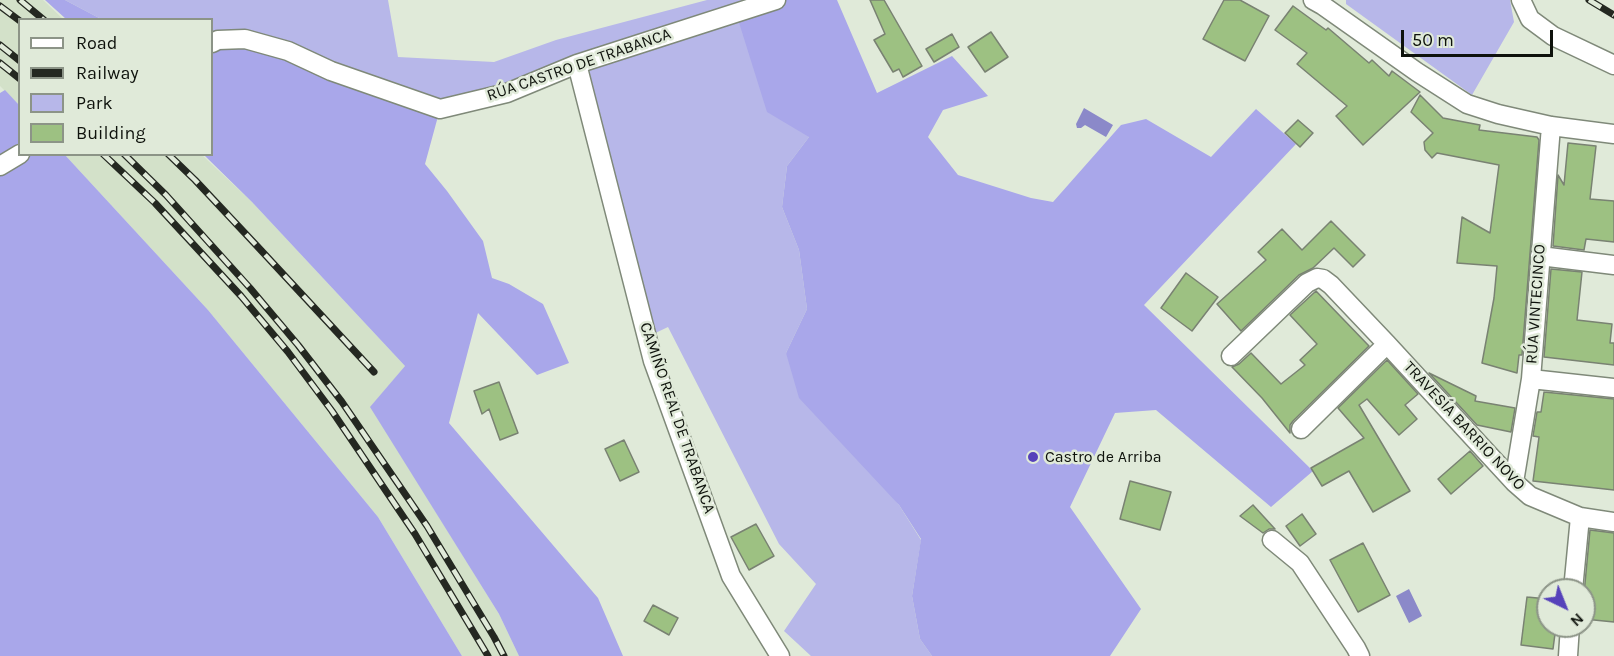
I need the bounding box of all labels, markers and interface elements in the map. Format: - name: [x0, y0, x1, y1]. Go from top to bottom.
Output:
- legend: [18, 18, 213, 156]
- scale bar: [1404, 18, 1556, 56]
- street label: RÚA CASTRO DE TRABANCA: [484, 24, 674, 106]
- text: 50 m: [1412, 29, 1454, 51]
- text: Road: [76, 32, 117, 54]
- text: Railway: [76, 62, 139, 84]
- text: Park: [76, 92, 113, 114]
- text: Building: [76, 122, 146, 144]
- street label: RÚA VINTECINCO: [1522, 243, 1550, 365]
- street label: CAMIÑO REAL DE TRABANCA: [635, 320, 719, 516]
- street label: TRAVESÍA BARRIO NOVO: [1399, 358, 1529, 494]
- place label: Castro de Arriba: [1045, 447, 1162, 467]
- marker: Castro de Arriba: [1026, 450, 1040, 464]
- north arrow: [1536, 578, 1596, 638]
- text: N: [1567, 609, 1588, 631]

